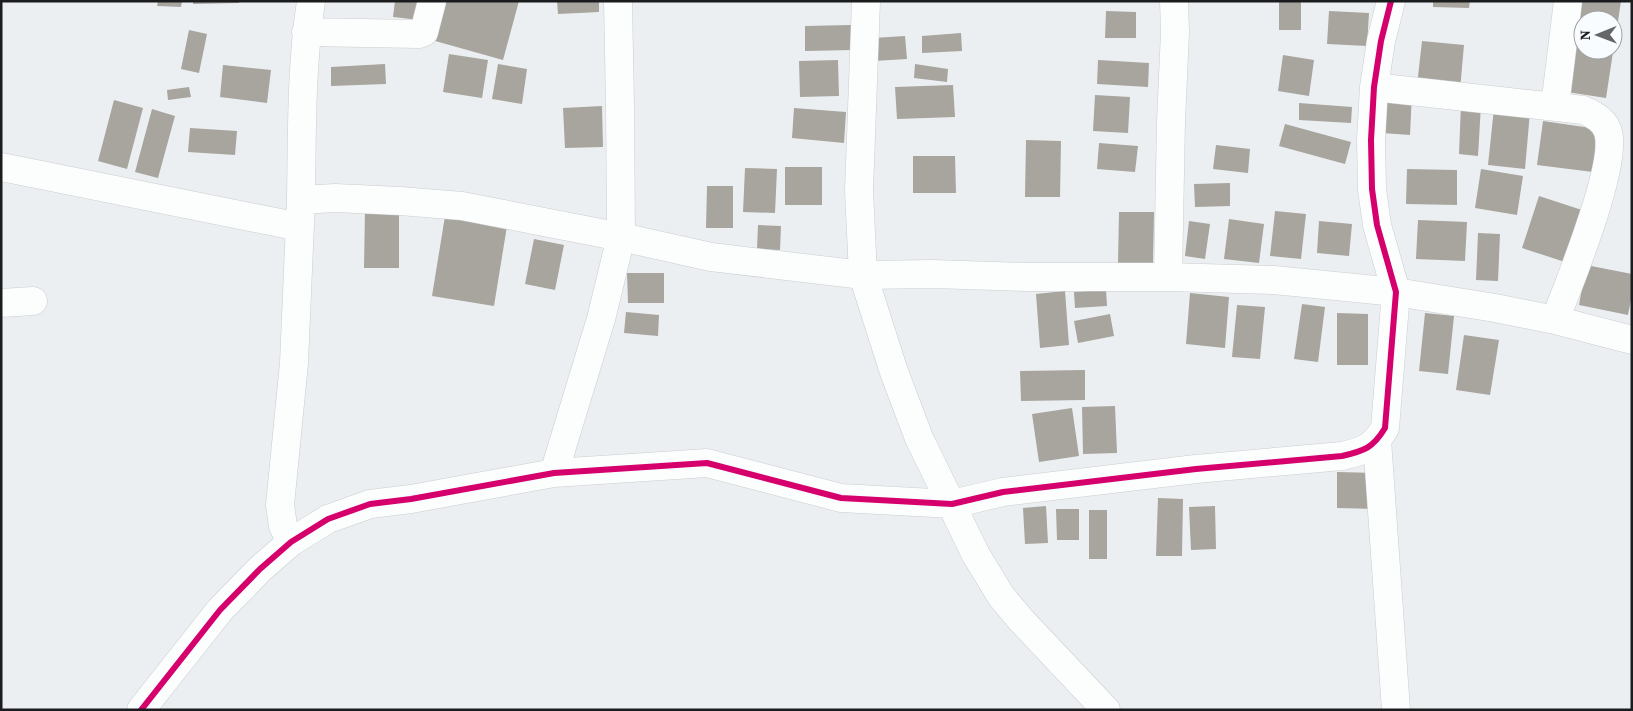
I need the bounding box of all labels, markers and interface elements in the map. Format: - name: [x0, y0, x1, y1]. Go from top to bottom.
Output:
- north arrow: [1573, 10, 1623, 60]
- text: N: [1575, 30, 1595, 41]

